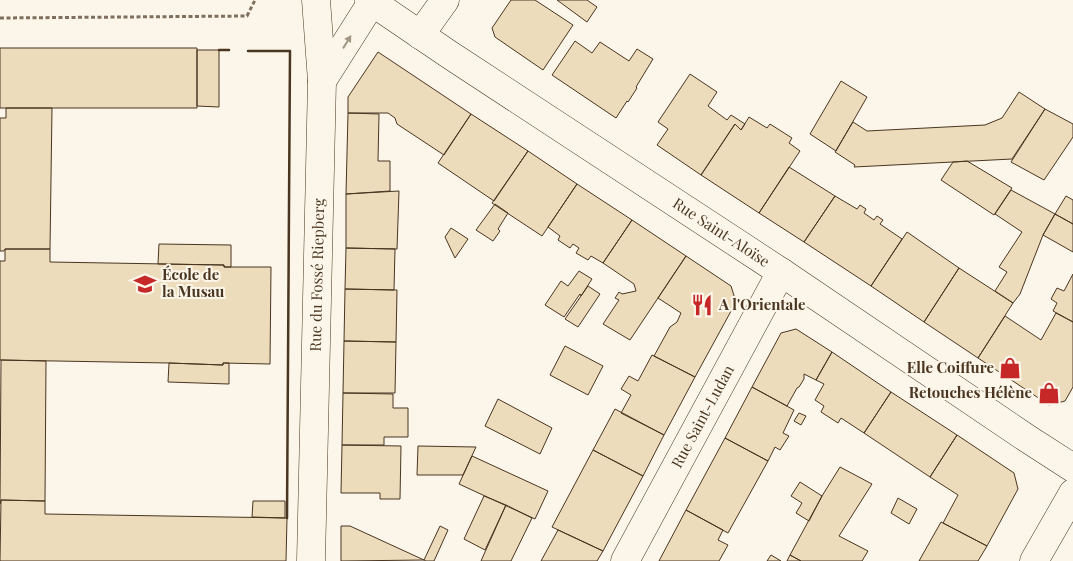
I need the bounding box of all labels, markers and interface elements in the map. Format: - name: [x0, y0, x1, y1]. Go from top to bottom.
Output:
- one-way arrow: [342, 35, 352, 48]
- street label: Rue Saint-Aloïse: [669, 193, 774, 271]
- street label: Rue du Fossé Riepberg: [305, 198, 328, 352]
- place label: École de la Musau: [162, 264, 224, 301]
- school or university icon: École de la Musau: [132, 271, 158, 297]
- restaurant icon: A l'Orientale: [689, 292, 715, 318]
- place label: A l'Orientale: [718, 294, 806, 314]
- shop icon: Elle Coiffure: [997, 355, 1023, 381]
- place label: Elle Coiffure: [907, 357, 994, 377]
- street label: Rue Saint-Ludan: [666, 361, 738, 471]
- shop icon: Retouches Hélène: [1036, 380, 1062, 406]
- place label: Retouches Hélène: [909, 382, 1032, 402]

